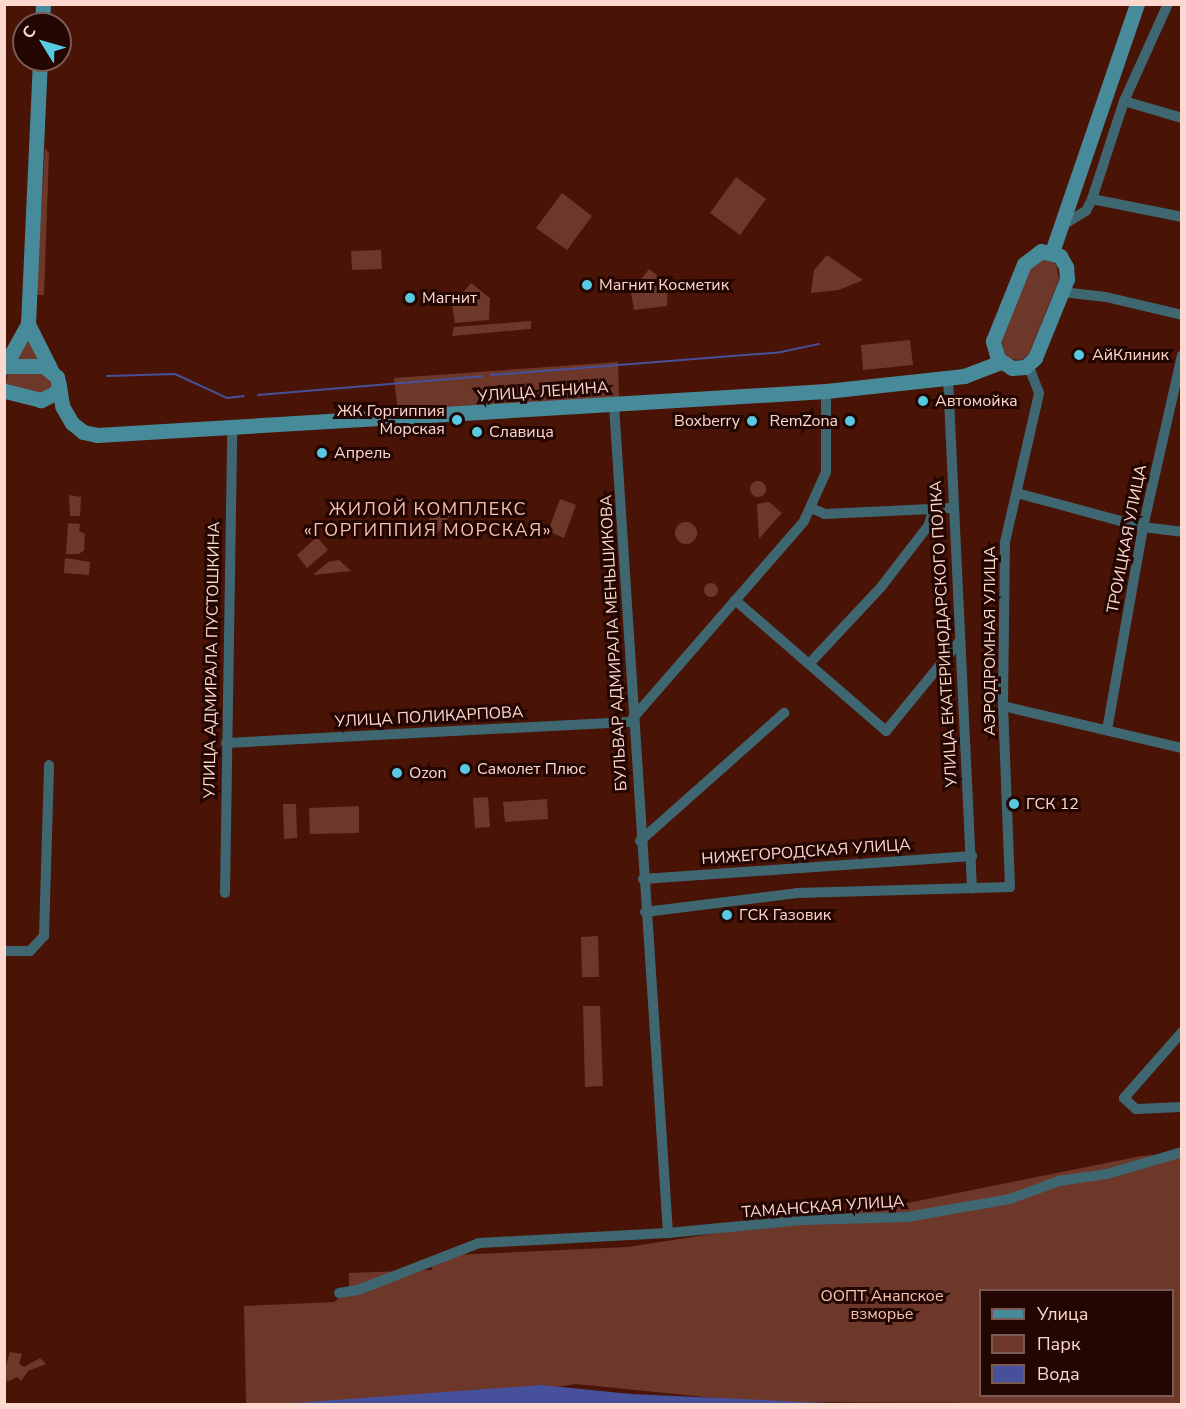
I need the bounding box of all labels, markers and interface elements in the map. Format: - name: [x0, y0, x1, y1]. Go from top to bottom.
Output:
- north arrow: [12, 12, 72, 72]
- text: С: [17, 21, 41, 43]
- place label: Магнит Косметик: [599, 275, 729, 295]
- marker: Магнит Косметик: [580, 278, 594, 292]
- place label: Магнит: [422, 288, 477, 308]
- marker: Магнит: [403, 291, 417, 305]
- place label: АйКлиник: [1092, 345, 1169, 365]
- marker: АйКлиник: [1070, 346, 1088, 364]
- street label: УЛИЦА ЛЕНИНА: [477, 378, 609, 406]
- place label: Автомойка: [935, 391, 1018, 411]
- marker: Автомойка: [916, 394, 930, 408]
- place label: ЖК Горгиппия Морская: [337, 401, 445, 439]
- place label: Boxberry: [674, 411, 740, 431]
- place label: RemZona: [770, 411, 838, 431]
- marker: ЖК Горгиппия Морская: [450, 413, 464, 427]
- marker: Boxberry: [745, 414, 759, 428]
- marker: RemZona: [843, 414, 857, 428]
- place label: Славица: [489, 422, 554, 442]
- marker: Славица: [470, 425, 484, 439]
- place label: Апрель: [334, 443, 391, 463]
- marker: Апрель: [315, 446, 329, 460]
- street label: ТРОИЦКАЯ УЛИЦА: [1103, 463, 1151, 615]
- street label: УЛИЦА ЕКАТЕРИНОДАРСКОГО ПОЛКА: [926, 480, 962, 788]
- street label: БУЛЬВАР АДМИРАЛА МЕНЬШИКОВА: [597, 494, 631, 792]
- district label: ЖИЛОЙ КОМПЛЕКС «ГОРГИППИЯ МОРСКАЯ»: [304, 499, 552, 542]
- street label: УЛИЦА АДМИРАЛА ПУСТОШКИНА: [200, 521, 224, 799]
- street label: АЭРОДРОМНАЯ УЛИЦА: [980, 546, 1000, 736]
- street label: УЛИЦА ПОЛИКАРПОВА: [334, 702, 524, 732]
- place label: Самолет Плюс: [477, 759, 586, 779]
- marker: Самолет Плюс: [458, 762, 472, 776]
- place label: Ozon: [409, 763, 447, 783]
- marker: Ozon: [390, 766, 404, 780]
- place label: ГСК 12: [1026, 794, 1079, 814]
- marker: ГСК 12: [1007, 797, 1021, 811]
- street label: НИЖЕГОРОДСКАЯ УЛИЦА: [701, 835, 911, 869]
- place label: ГСК Газовик: [739, 905, 831, 925]
- marker: ГСК Газовик: [720, 908, 734, 922]
- street label: ТАМАНСКАЯ УЛИЦА: [741, 1192, 905, 1222]
- park label: ООПТ Анапское взморье: [820, 1286, 944, 1324]
- legend: [979, 1289, 1174, 1397]
- text: Улица: [1037, 1302, 1088, 1326]
- text: Парк: [1037, 1332, 1080, 1356]
- text: Вода: [1037, 1362, 1080, 1386]

